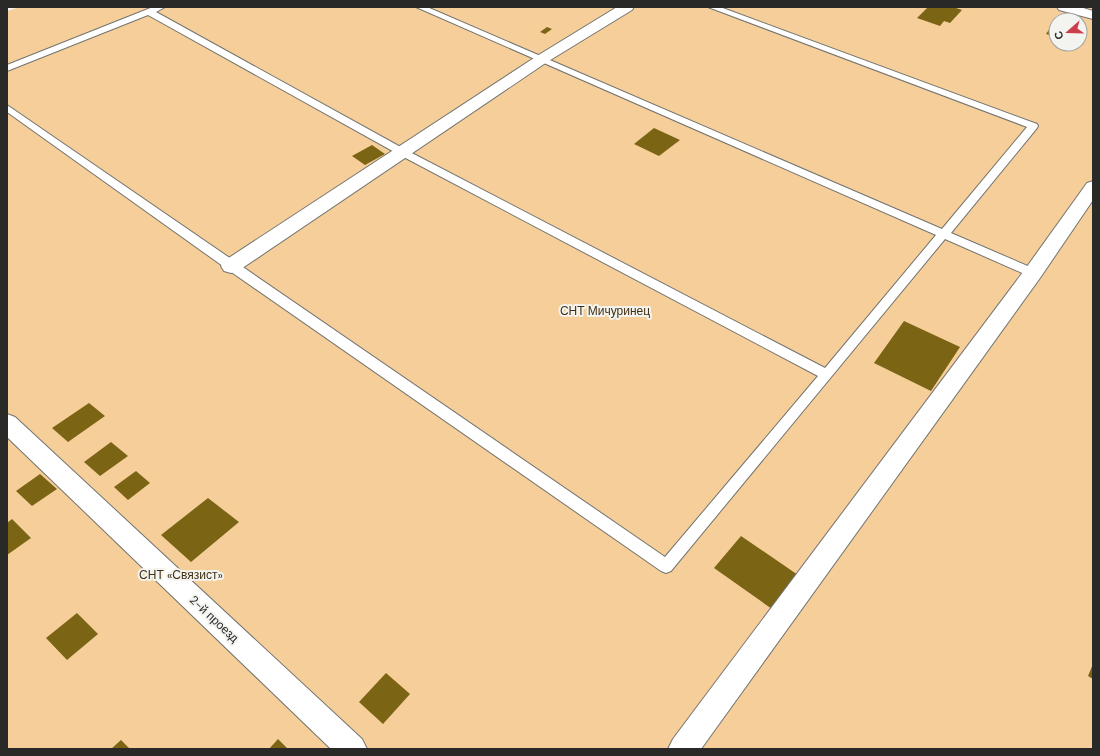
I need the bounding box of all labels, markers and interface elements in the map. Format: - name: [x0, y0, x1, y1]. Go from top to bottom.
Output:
- north arrow: [1048, 12, 1088, 52]
- text: С: [1051, 29, 1067, 42]
- park label: СНТ Мичуринец: [560, 303, 650, 319]
- park label: СНТ «Связист»: [139, 567, 223, 583]
- street label: 2-й проезд: [186, 592, 242, 646]

